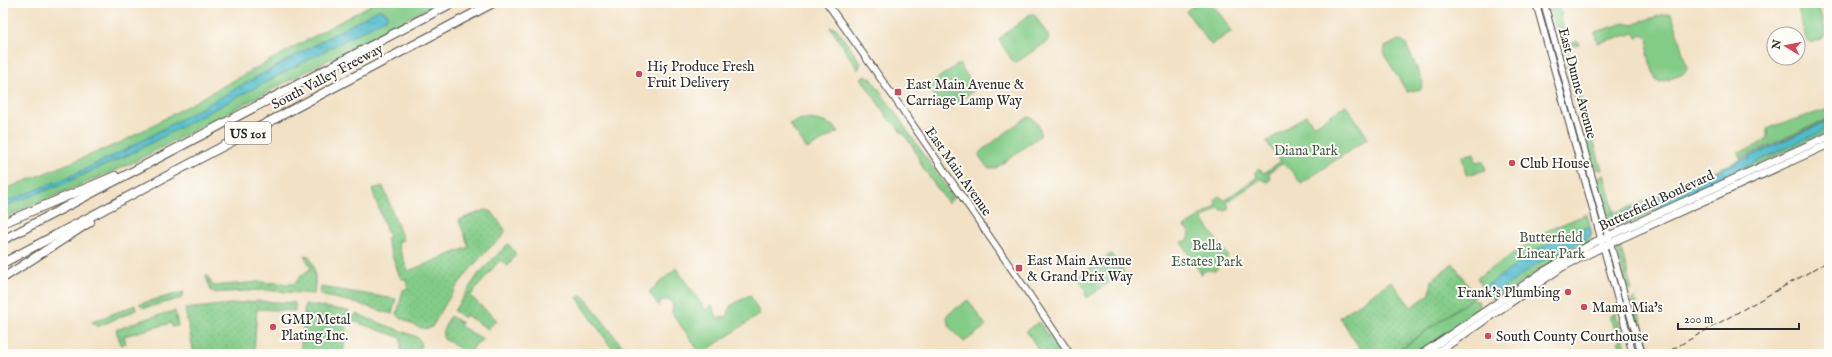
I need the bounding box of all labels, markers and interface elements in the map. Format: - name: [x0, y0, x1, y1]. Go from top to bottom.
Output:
- street label: East Dunne Avenue: [1554, 26, 1601, 141]
- north arrow: [1766, 26, 1806, 66]
- text: N: [1769, 38, 1785, 51]
- street label: South Valley Freeway: [268, 40, 387, 114]
- place label: Hi5 Produce Fresh Fruit Delivery: [647, 58, 755, 92]
- marker: Hi5 Produce Fresh Fruit Delivery: [634, 69, 644, 79]
- place label: East Main Avenue & Carriage Lamp Way: [906, 76, 1025, 110]
- marker: East Main Avenue & Carriage Lamp Way: [893, 87, 903, 97]
- road number: US 101: [225, 122, 271, 144]
- street label: East Main Avenue: [921, 123, 996, 220]
- park label: Diana Park: [1274, 142, 1339, 160]
- place label: Club House: [1520, 155, 1590, 173]
- marker: Club House: [1507, 158, 1517, 168]
- street label: Butterfield Boulevard: [1596, 166, 1718, 236]
- park label: Butterfield Linear Park: [1517, 229, 1586, 263]
- park label: Bella Estates Park: [1171, 237, 1243, 271]
- place label: East Main Avenue & Grand Prix Way: [1027, 252, 1133, 286]
- marker: East Main Avenue & Grand Prix Way: [1014, 263, 1024, 273]
- place label: Frank's Plumbing: [1457, 284, 1560, 302]
- marker: Frank's Plumbing: [1563, 287, 1573, 297]
- place label: Mama Mia's: [1592, 299, 1663, 317]
- marker: Mama Mia's: [1579, 302, 1589, 312]
- scale bar: [1678, 305, 1799, 331]
- place label: GMP Metal Plating Inc.: [281, 311, 351, 345]
- text: 200 m: [1684, 312, 1713, 327]
- marker: GMP Metal Plating Inc.: [268, 322, 278, 332]
- place label: South County Courthouse: [1496, 328, 1649, 346]
- marker: South County Courthouse: [1483, 331, 1493, 341]

